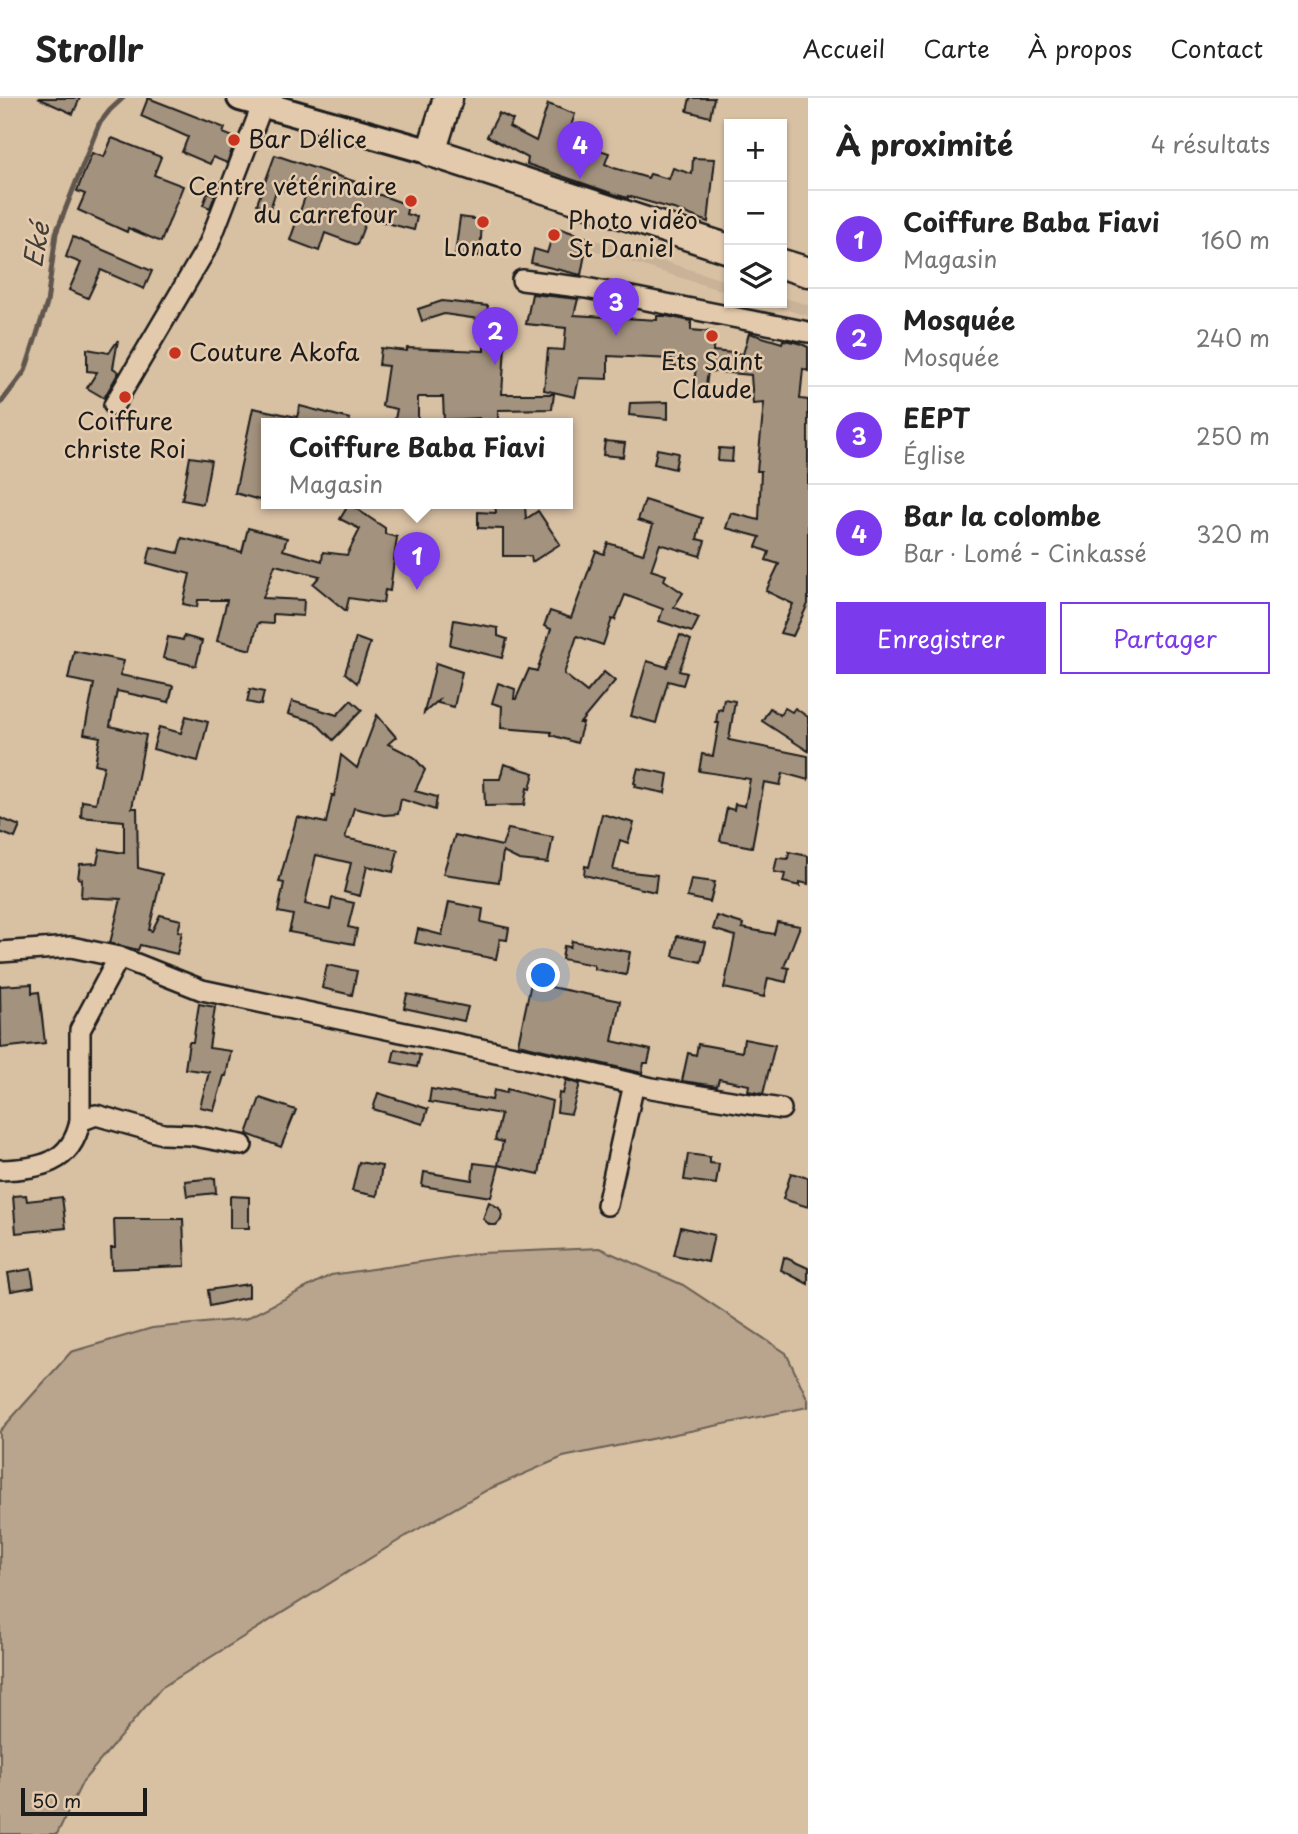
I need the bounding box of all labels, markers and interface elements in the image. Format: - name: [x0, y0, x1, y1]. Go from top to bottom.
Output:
- text: Strollr: [35, 23, 144, 73]
- text: Accueil: [802, 30, 885, 66]
- text: Carte: [923, 30, 990, 66]
- text: À propos: [1028, 30, 1132, 66]
- text: Contact: [1170, 30, 1263, 66]
- map controls: [724, 119, 787, 308]
- button: +: [724, 119, 787, 182]
- place label: Bar Délice: [248, 120, 367, 156]
- pin: 4: [557, 121, 603, 179]
- text: À proximité: [836, 121, 1013, 166]
- text: 4 résultats: [1151, 126, 1270, 161]
- marker: Bar Délice: [226, 132, 242, 148]
- place label: Centre vétérinaire du carrefour: [188, 167, 398, 231]
- button: −: [724, 182, 787, 245]
- marker: Centre vétérinaire du carrefour: [403, 193, 419, 209]
- place label: Photo vidéo St Daniel: [568, 201, 698, 265]
- text: Coiffure Baba Fiavi: [903, 202, 1159, 241]
- marker: Lonato: [475, 214, 491, 230]
- water label: Eké: [12, 216, 59, 271]
- text: 1: [854, 222, 865, 257]
- text: 160 m: [1201, 222, 1270, 257]
- marker: Photo vidéo St Daniel: [546, 227, 562, 243]
- place label: Lonato: [444, 228, 522, 264]
- text: Magasin: [903, 241, 997, 276]
- button: layers: [724, 245, 787, 308]
- pin: 3: [593, 278, 639, 336]
- text: Mosquée: [903, 300, 1015, 339]
- pin: 2: [472, 307, 518, 365]
- text: 2: [851, 320, 867, 355]
- text: 240 m: [1196, 320, 1270, 355]
- marker: Ets Saint Claude: [704, 328, 720, 344]
- place label: Couture Akofa: [189, 333, 360, 369]
- text: Mosquée: [903, 339, 1000, 374]
- place label: Ets Saint Claude: [661, 342, 763, 406]
- marker: Couture Akofa: [167, 345, 183, 361]
- marker: Coiffure christe Roi: [117, 389, 133, 405]
- text: EEPT: [903, 398, 970, 437]
- place label: Coiffure christe Roi: [64, 402, 186, 466]
- popup: [261, 418, 573, 509]
- text: 3: [851, 418, 867, 453]
- text: 250 m: [1196, 418, 1270, 453]
- text: Coiffure Baba Fiavi: [289, 427, 545, 466]
- text: Église: [903, 437, 966, 472]
- text: Magasin: [289, 466, 383, 501]
- text: Bar la colombe: [903, 496, 1101, 535]
- text: 4: [851, 516, 867, 551]
- text: 320 m: [1196, 516, 1270, 551]
- pin: 1: [394, 532, 440, 590]
- text: Bar · Lomé - Cinkassé: [903, 535, 1147, 570]
- button: Enregistrer: [836, 602, 1046, 674]
- button: Partager: [1060, 602, 1270, 674]
- your location: [526, 958, 560, 992]
- scale bar: [21, 1785, 147, 1817]
- text: 50 m: [32, 1786, 81, 1814]

